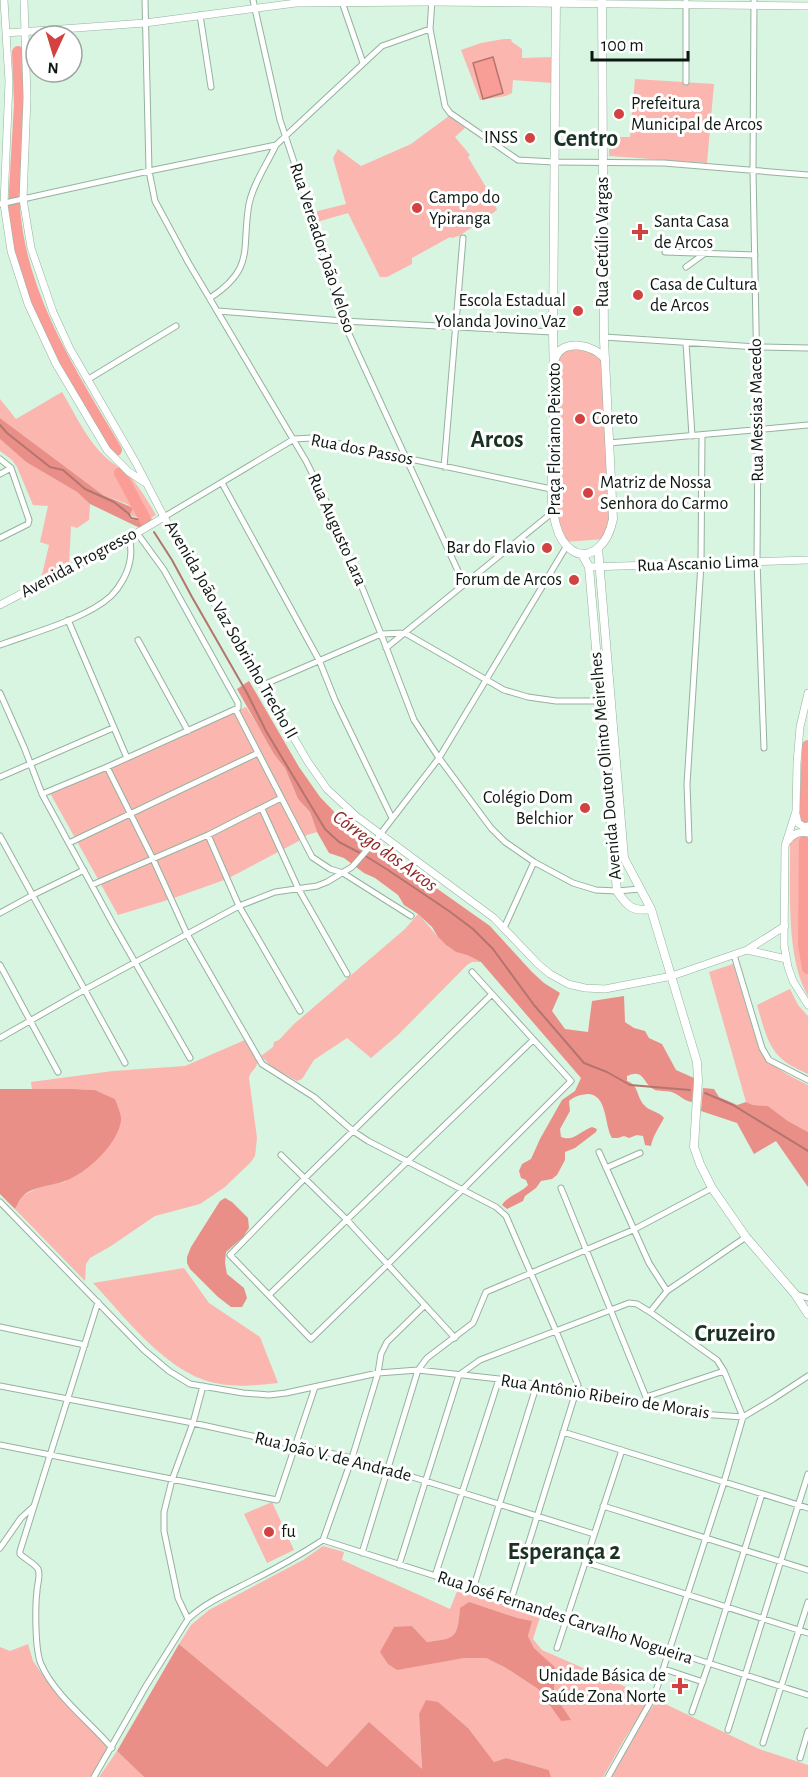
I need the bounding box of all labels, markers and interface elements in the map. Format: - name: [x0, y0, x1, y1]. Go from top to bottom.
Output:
- north arrow: [24, 24, 84, 84]
- scale bar: [592, 24, 688, 62]
- text: 100 m: [601, 37, 644, 55]
- text: N: [47, 60, 59, 76]
- place label: Prefeitura Municipal de Arcos: [631, 95, 763, 134]
- marker: Prefeitura Municipal de Arcos: [612, 107, 626, 121]
- district label: Centro: [554, 127, 618, 151]
- place label: INSS: [484, 129, 518, 147]
- marker: INSS: [523, 131, 537, 145]
- street label: Rua Vereador João Veloso: [286, 161, 358, 335]
- street label: Rua Getúlio Vargas: [594, 176, 612, 308]
- place label: Campo do Ypiranga: [429, 189, 500, 228]
- marker: Campo do Ypiranga: [410, 201, 424, 215]
- place label: Santa Casa de Arcos: [654, 213, 729, 252]
- marker: Santa Casa de Arcos: [631, 223, 649, 241]
- place label: Casa de Cultura de Arcos: [650, 276, 758, 315]
- marker: Casa de Cultura de Arcos: [631, 288, 645, 302]
- place label: Escola Estadual Yolanda Jovino Vaz: [435, 292, 566, 331]
- marker: Escola Estadual Yolanda Jovino Vaz: [571, 304, 585, 318]
- street label: Rua Messias Macedo: [747, 338, 767, 482]
- street label: Praça Floriano Peixoto: [546, 362, 564, 516]
- place label: Coreto: [592, 410, 638, 428]
- marker: Coreto: [573, 412, 587, 426]
- district label: Arcos: [471, 428, 523, 452]
- street label: Rua dos Passos: [309, 431, 415, 469]
- street label: Rua Augusto Lara: [304, 471, 370, 589]
- place label: Matriz de Nossa Senhora do Carmo: [600, 474, 729, 513]
- marker: Matriz de Nossa Senhora do Carmo: [581, 486, 595, 500]
- street label: Avenida João Vaz Sobrinho Trecho II: [161, 518, 301, 742]
- street label: Avenida Progresso: [18, 525, 140, 601]
- place label: Bar do Flavio: [446, 539, 535, 557]
- marker: Bar do Flavio: [540, 541, 554, 555]
- street label: Rua Ascanio Lima: [637, 553, 759, 575]
- place label: Forum de Arcos: [455, 571, 562, 589]
- marker: Forum de Arcos: [567, 573, 581, 587]
- street label: Avenida Doutor Olinto Meirelhes: [587, 651, 625, 881]
- place label: Colégio Dom Belchior: [483, 789, 573, 828]
- marker: Colégio Dom Belchior: [578, 801, 592, 815]
- water label: Córrego dos Arcos: [329, 807, 441, 896]
- district label: Cruzeiro: [695, 1322, 776, 1346]
- street label: Rua Antônio Ribeiro de Morais: [499, 1372, 711, 1422]
- street label: Rua João V. de Andrade: [253, 1429, 413, 1485]
- place label: fu: [281, 1523, 296, 1541]
- marker: fu: [262, 1525, 276, 1539]
- district label: Esperança 2: [508, 1540, 620, 1564]
- street label: Rua José Fernandes Carvalho Nogueira: [435, 1568, 695, 1668]
- place label: Unidade Básica de Saúde Zona Norte: [539, 1667, 666, 1706]
- marker: Unidade Básica de Saúde Zona Norte: [671, 1677, 689, 1695]

